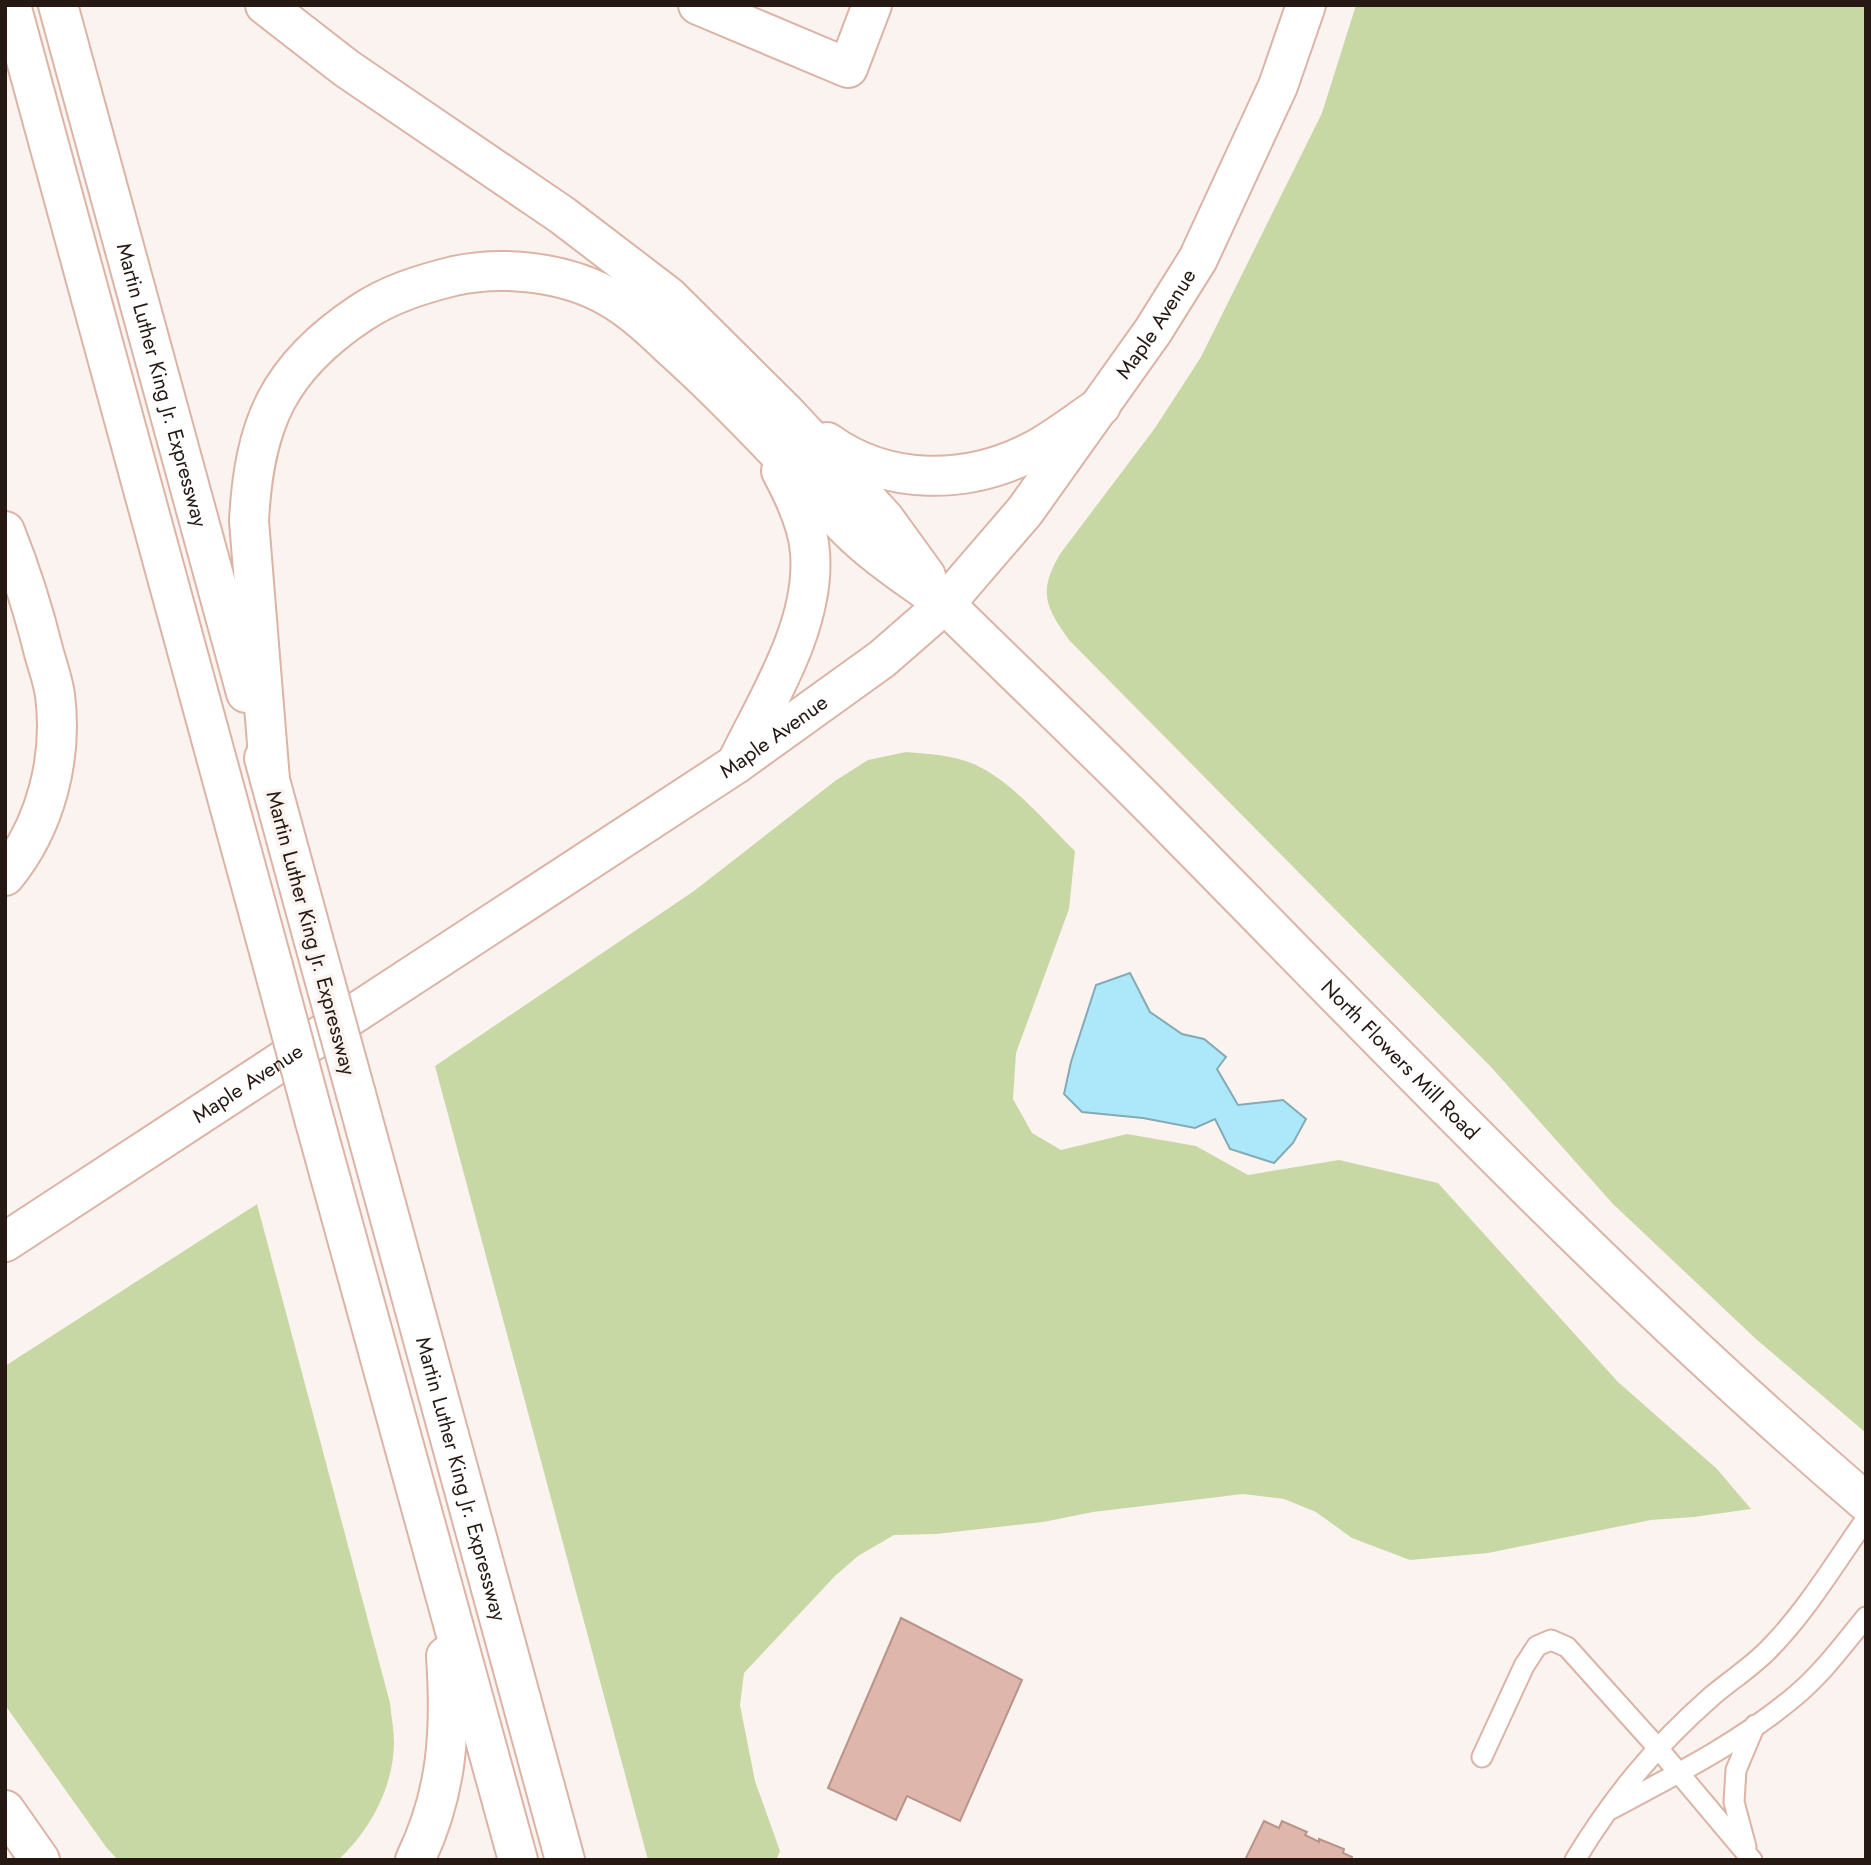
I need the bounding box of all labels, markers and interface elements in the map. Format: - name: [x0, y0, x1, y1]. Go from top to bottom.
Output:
- street label: Martin Luther King Jr. Expressway: [109, 240, 215, 531]
- street label: Maple Avenue: [1108, 263, 1203, 385]
- street label: Maple Avenue: [714, 688, 834, 786]
- street label: Martin Luther King Jr. Expressway: [259, 788, 364, 1079]
- street label: North Flowers Mill Road: [1314, 973, 1486, 1147]
- street label: Maple Avenue: [187, 1036, 309, 1130]
- street label: Martin Luther King Jr. Expressway: [408, 1333, 514, 1625]

